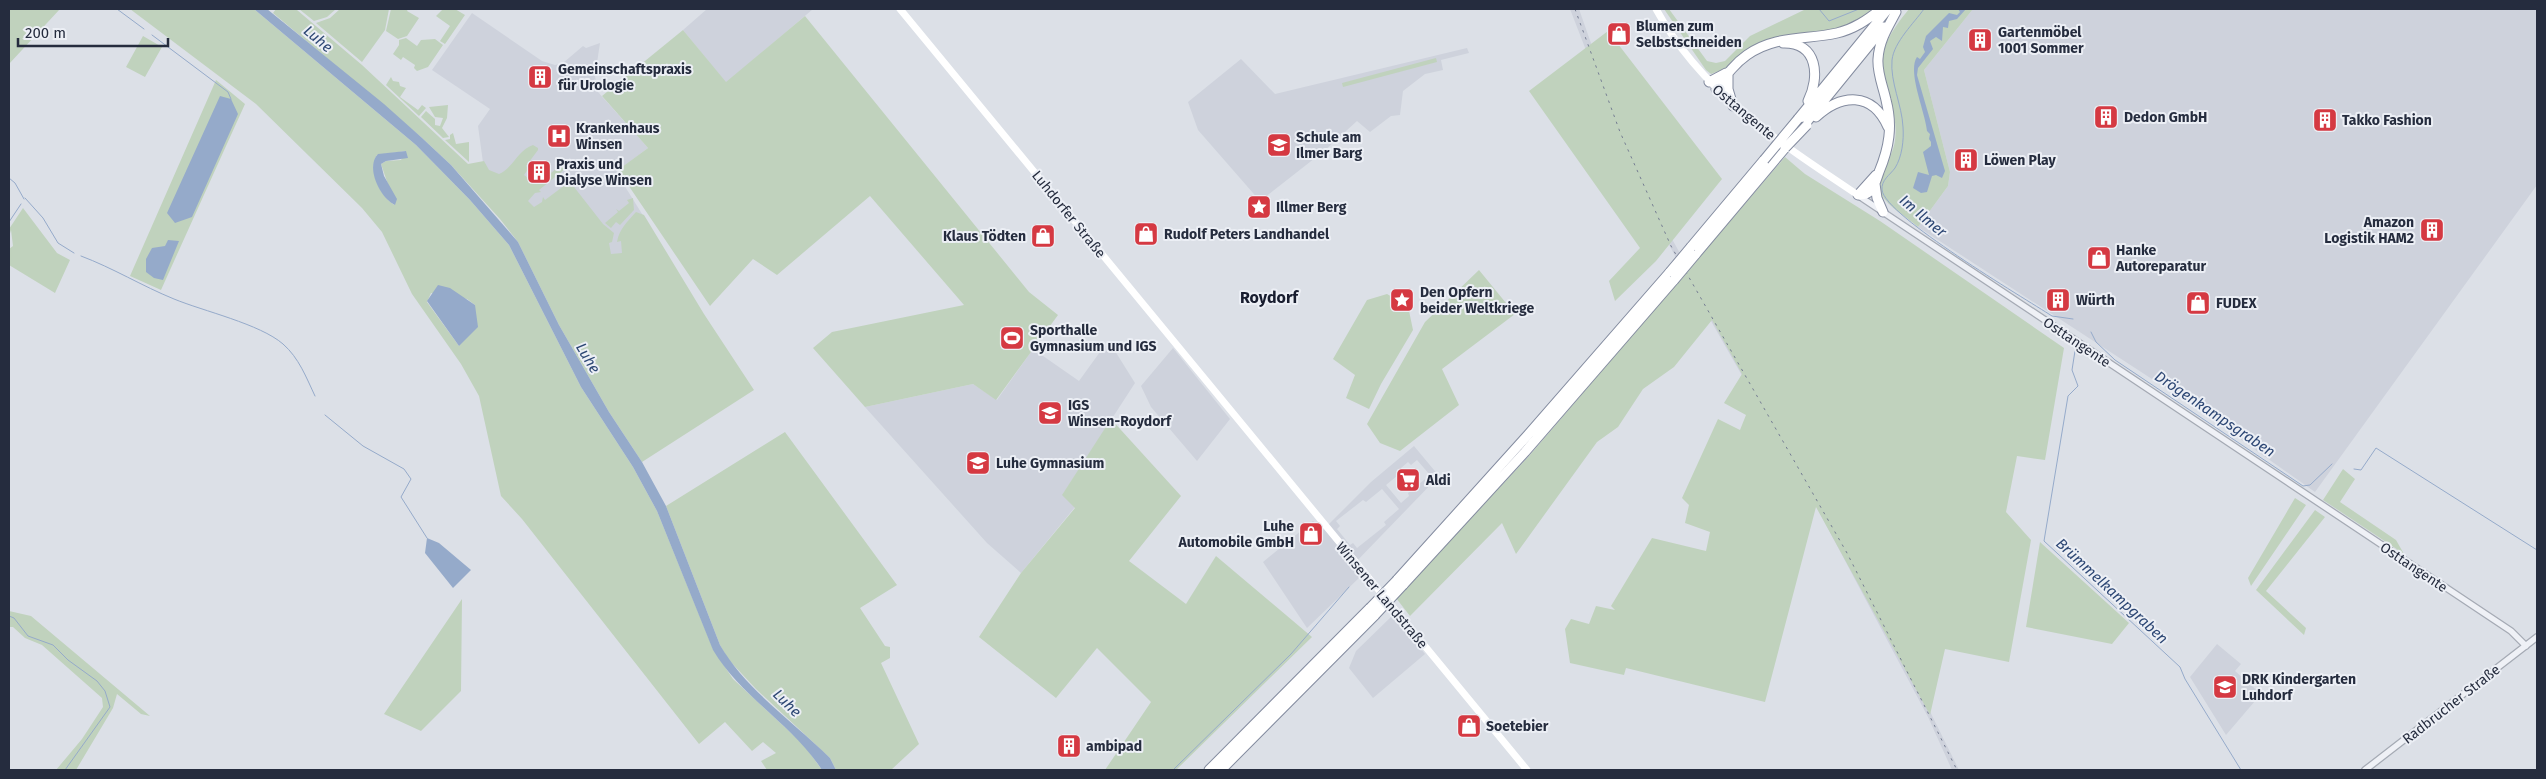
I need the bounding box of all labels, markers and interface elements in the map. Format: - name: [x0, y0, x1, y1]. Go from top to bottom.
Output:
- scale bar: [18, 15, 168, 47]
- place label: Blumen zum Selbstschneiden: [1636, 18, 1742, 51]
- shop icon: Blumen zum Selbstschneiden: [1606, 21, 1632, 47]
- water label: Luhe: [300, 22, 336, 56]
- text: 200 m: [25, 24, 66, 42]
- place label: Gartenmöbel 1001 Sommer: [1998, 24, 2084, 57]
- building icon: Gartenmöbel 1001 Sommer: [1967, 27, 1993, 53]
- place label: Gemeinschaftspraxis für Urologie: [558, 61, 692, 94]
- building icon: Gemeinschaftspraxis für Urologie: [527, 64, 553, 90]
- street label: Osttangente: [1709, 81, 1779, 144]
- building icon: Dedon GmbH: [2093, 104, 2119, 130]
- building icon: Takko Fashion: [2312, 107, 2338, 133]
- place label: Dedon GmbH: [2124, 109, 2207, 126]
- place label: Takko Fashion: [2342, 112, 2432, 129]
- place label: Krankenhaus Winsen: [576, 120, 660, 153]
- hospital icon: Krankenhaus Winsen: [546, 123, 572, 149]
- place label: Schule am Ilmer Barg: [1296, 129, 1363, 162]
- school or university icon: Schule am Ilmer Barg: [1266, 132, 1292, 158]
- building icon: Löwen Play: [1953, 147, 1979, 173]
- place label: Löwen Play: [1984, 152, 2056, 169]
- place label: Praxis und Dialyse Winsen: [556, 156, 652, 189]
- building icon: Praxis und Dialyse Winsen: [526, 159, 552, 185]
- street label: Luhdorfer Straße: [1028, 167, 1109, 261]
- water label: Im Ilmer: [1896, 191, 1951, 242]
- place icon: Illmer Berg: [1246, 194, 1272, 220]
- place label: Illmer Berg: [1276, 199, 1347, 216]
- place label: Amazon Logistik HAM2: [2324, 214, 2414, 247]
- building icon: Amazon Logistik HAM2: [2419, 217, 2445, 243]
- shop icon: Rudolf Peters Landhandel: [1133, 221, 1159, 247]
- shop icon: Klaus Tödten: [1030, 223, 1056, 249]
- place label: Rudolf Peters Landhandel: [1164, 226, 1330, 243]
- place label: Klaus Tödten: [943, 228, 1026, 245]
- place label: Hanke Autoreparatur: [2115, 242, 2207, 275]
- shop icon: Hanke Autoreparatur: [2086, 245, 2112, 271]
- place label: Den Opfern beider Weltkriege: [1420, 284, 1535, 317]
- place icon: Den Opfern beider Weltkriege: [1389, 287, 1415, 313]
- building icon: Würth: [2045, 287, 2071, 313]
- district label: Roydorf: [1240, 288, 1299, 307]
- shop icon: FUDEX: [2185, 290, 2211, 316]
- place label: Würth: [2076, 292, 2115, 309]
- place label: FUDEX: [2216, 295, 2257, 312]
- street label: Osttangente: [2040, 314, 2114, 371]
- place label: Sporthalle Gymnasium und IGS: [1030, 322, 1157, 355]
- sports icon: Sporthalle Gymnasium und IGS: [999, 325, 1025, 351]
- water label: Luhe: [572, 340, 604, 377]
- water label: Drögenkampsgraben: [2151, 367, 2279, 461]
- place label: IGS Winsen-Roydorf: [1068, 397, 1173, 430]
- school or university icon: IGS Winsen-Roydorf: [1037, 400, 1063, 426]
- school or university icon: Luhe Gymnasium: [965, 450, 991, 476]
- place label: Luhe Gymnasium: [996, 455, 1105, 472]
- supermarket icon: Aldi: [1395, 467, 1421, 493]
- place label: Aldi: [1425, 472, 1451, 489]
- place label: Luhe Automobile GmbH: [1177, 518, 1294, 551]
- shop icon: Luhe Automobile GmbH: [1298, 521, 1324, 547]
- water label: Brümmelkampgraben: [2052, 534, 2172, 648]
- street label: Winsener Landstraße: [1332, 539, 1431, 652]
- street label: Osttangente: [2377, 539, 2451, 596]
- street label: Radbrucher Straße: [2399, 661, 2503, 748]
- place label: DRK Kindergarten Luhdorf: [2242, 671, 2356, 704]
- school or university icon: DRK Kindergarten Luhdorf: [2212, 674, 2238, 700]
- water label: Luhe: [769, 685, 805, 721]
- shop icon: Soetebier: [1456, 713, 1482, 739]
- place label: Soetebier: [1486, 718, 1549, 735]
- building icon: ambipad: [1056, 733, 1082, 759]
- place label: ambipad: [1086, 738, 1142, 755]

